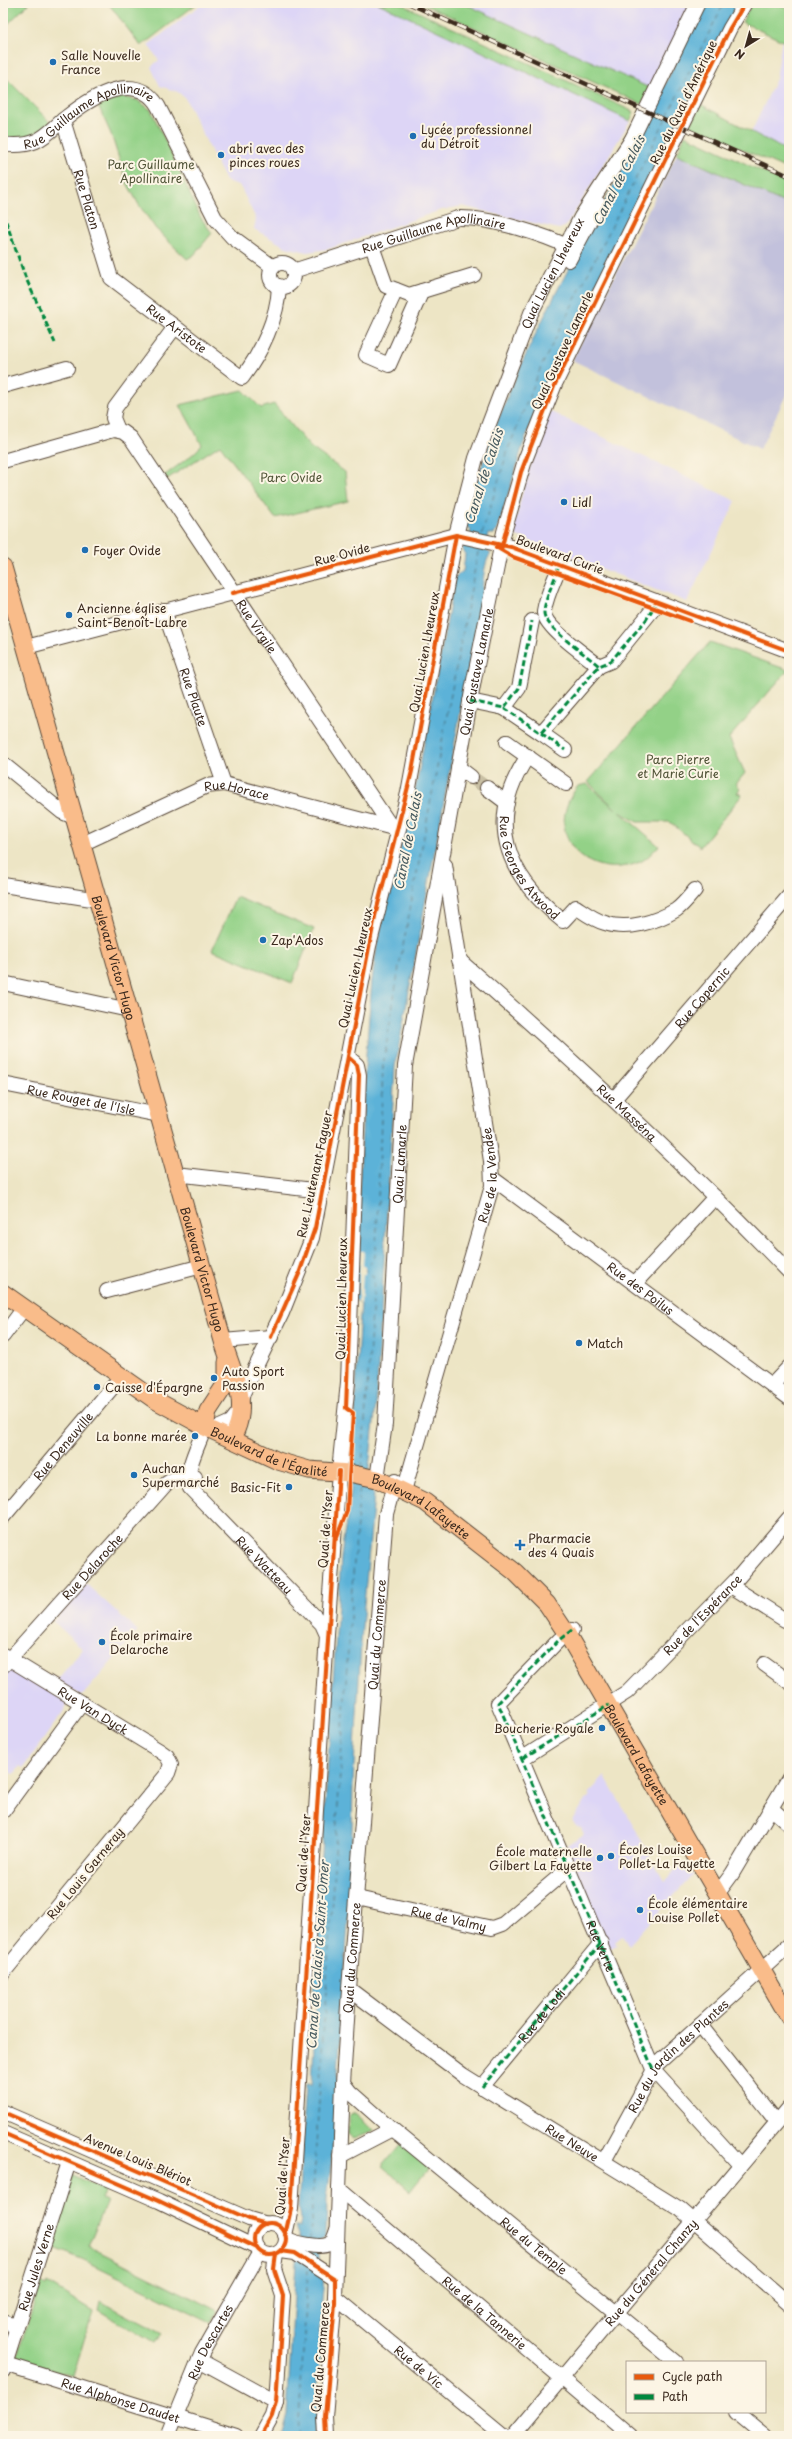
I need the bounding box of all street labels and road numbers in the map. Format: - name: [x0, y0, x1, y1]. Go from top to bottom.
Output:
- street label: Rue du Quai d'Amérique: [645, 36, 721, 167]
- street label: Rue Guillaume Apollinaire: [21, 79, 159, 153]
- street label: Rue Platon: [70, 167, 105, 232]
- street label: Rue Guillaume Apollinaire: [359, 209, 508, 257]
- street label: Quai Lucien Lheureux: [517, 214, 588, 331]
- street label: Quai Gustave Lamarle: [526, 287, 598, 413]
- street label: Rue Aristote: [143, 299, 211, 357]
- street label: Boulevard Curie: [514, 530, 606, 578]
- street label: Rue Ovide: [312, 538, 372, 570]
- street label: Quai Lucien Lheureux: [404, 590, 444, 714]
- street label: Rue Virgile: [232, 596, 282, 657]
- street label: Quai Gustave Lamarle: [455, 606, 498, 737]
- street label: Rue Plaute: [176, 665, 213, 729]
- street label: Rue Horace: [203, 775, 271, 804]
- street label: Rue Georges Atwood: [496, 815, 564, 924]
- street label: Boulevard Victor Hugo: [88, 893, 140, 1022]
- street label: Quai Lucien Lheureux: [333, 906, 377, 1030]
- street label: Rue Copernic: [670, 962, 734, 1032]
- street label: Rue Rouget de l'Isle: [26, 1080, 138, 1119]
- street label: Rue Masséna: [593, 1080, 662, 1146]
- street label: Rue Lieutenant Faguer: [292, 1108, 336, 1239]
- street label: Quai Lamarle: [388, 1123, 411, 1204]
- street label: Rue de la Vendée: [473, 1126, 501, 1225]
- street label: Boulevard Victor Hugo: [176, 1204, 229, 1334]
- street label: Quai Lucien Lheureux: [331, 1238, 351, 1360]
- street label: Rue des Poilus: [603, 1257, 678, 1319]
- street label: Rue Deneuville: [29, 1407, 97, 1484]
- street label: Boulevard de l'Égalité: [208, 1422, 328, 1480]
- street label: Boulevard Lafayette: [370, 1469, 474, 1543]
- street label: Quai de l'Yser: [313, 1489, 337, 1569]
- street label: Rue Delaroche: [58, 1530, 127, 1604]
- street label: Rue Watteau: [232, 1532, 297, 1598]
- street label: Rue de l'Espérance: [659, 1570, 746, 1659]
- street label: Quai du Commerce: [363, 1579, 390, 1691]
- street label: Rue Van Dyck: [55, 1682, 132, 1739]
- street label: Boulevard Lafayette: [600, 1700, 673, 1808]
- street label: Quai de l'Yser: [291, 1813, 315, 1893]
- street label: Rue Louis Garneray: [42, 1823, 128, 1923]
- street label: Rue de Valmy: [409, 1901, 488, 1936]
- street label: Quai du Commerce: [338, 1902, 365, 2014]
- street label: Rue Verte: [582, 1917, 620, 1975]
- street label: Rue de Lodi: [514, 1984, 569, 2046]
- street label: Rue du Jardin des Plantes: [623, 1995, 732, 2116]
- street label: Rue Neuve: [542, 2119, 602, 2166]
- street label: Avenue Louis Blériot: [81, 2128, 195, 2190]
- street label: Quai de l'Yser: [270, 2136, 294, 2216]
- street label: Rue du Temple: [496, 2212, 572, 2279]
- street label: Rue du Général Chanzy: [600, 2215, 701, 2330]
- street label: Rue Jules Verne: [13, 2221, 58, 2313]
- street label: Rue de la Tannerie: [438, 2272, 531, 2354]
- street label: Rue Descartes: [183, 2301, 237, 2382]
- street label: Quai du Commerce: [306, 2301, 334, 2413]
- street label: Rue de Vic: [390, 2341, 448, 2392]
- street label: Rue Alphonse Daudet: [59, 2373, 182, 2427]

